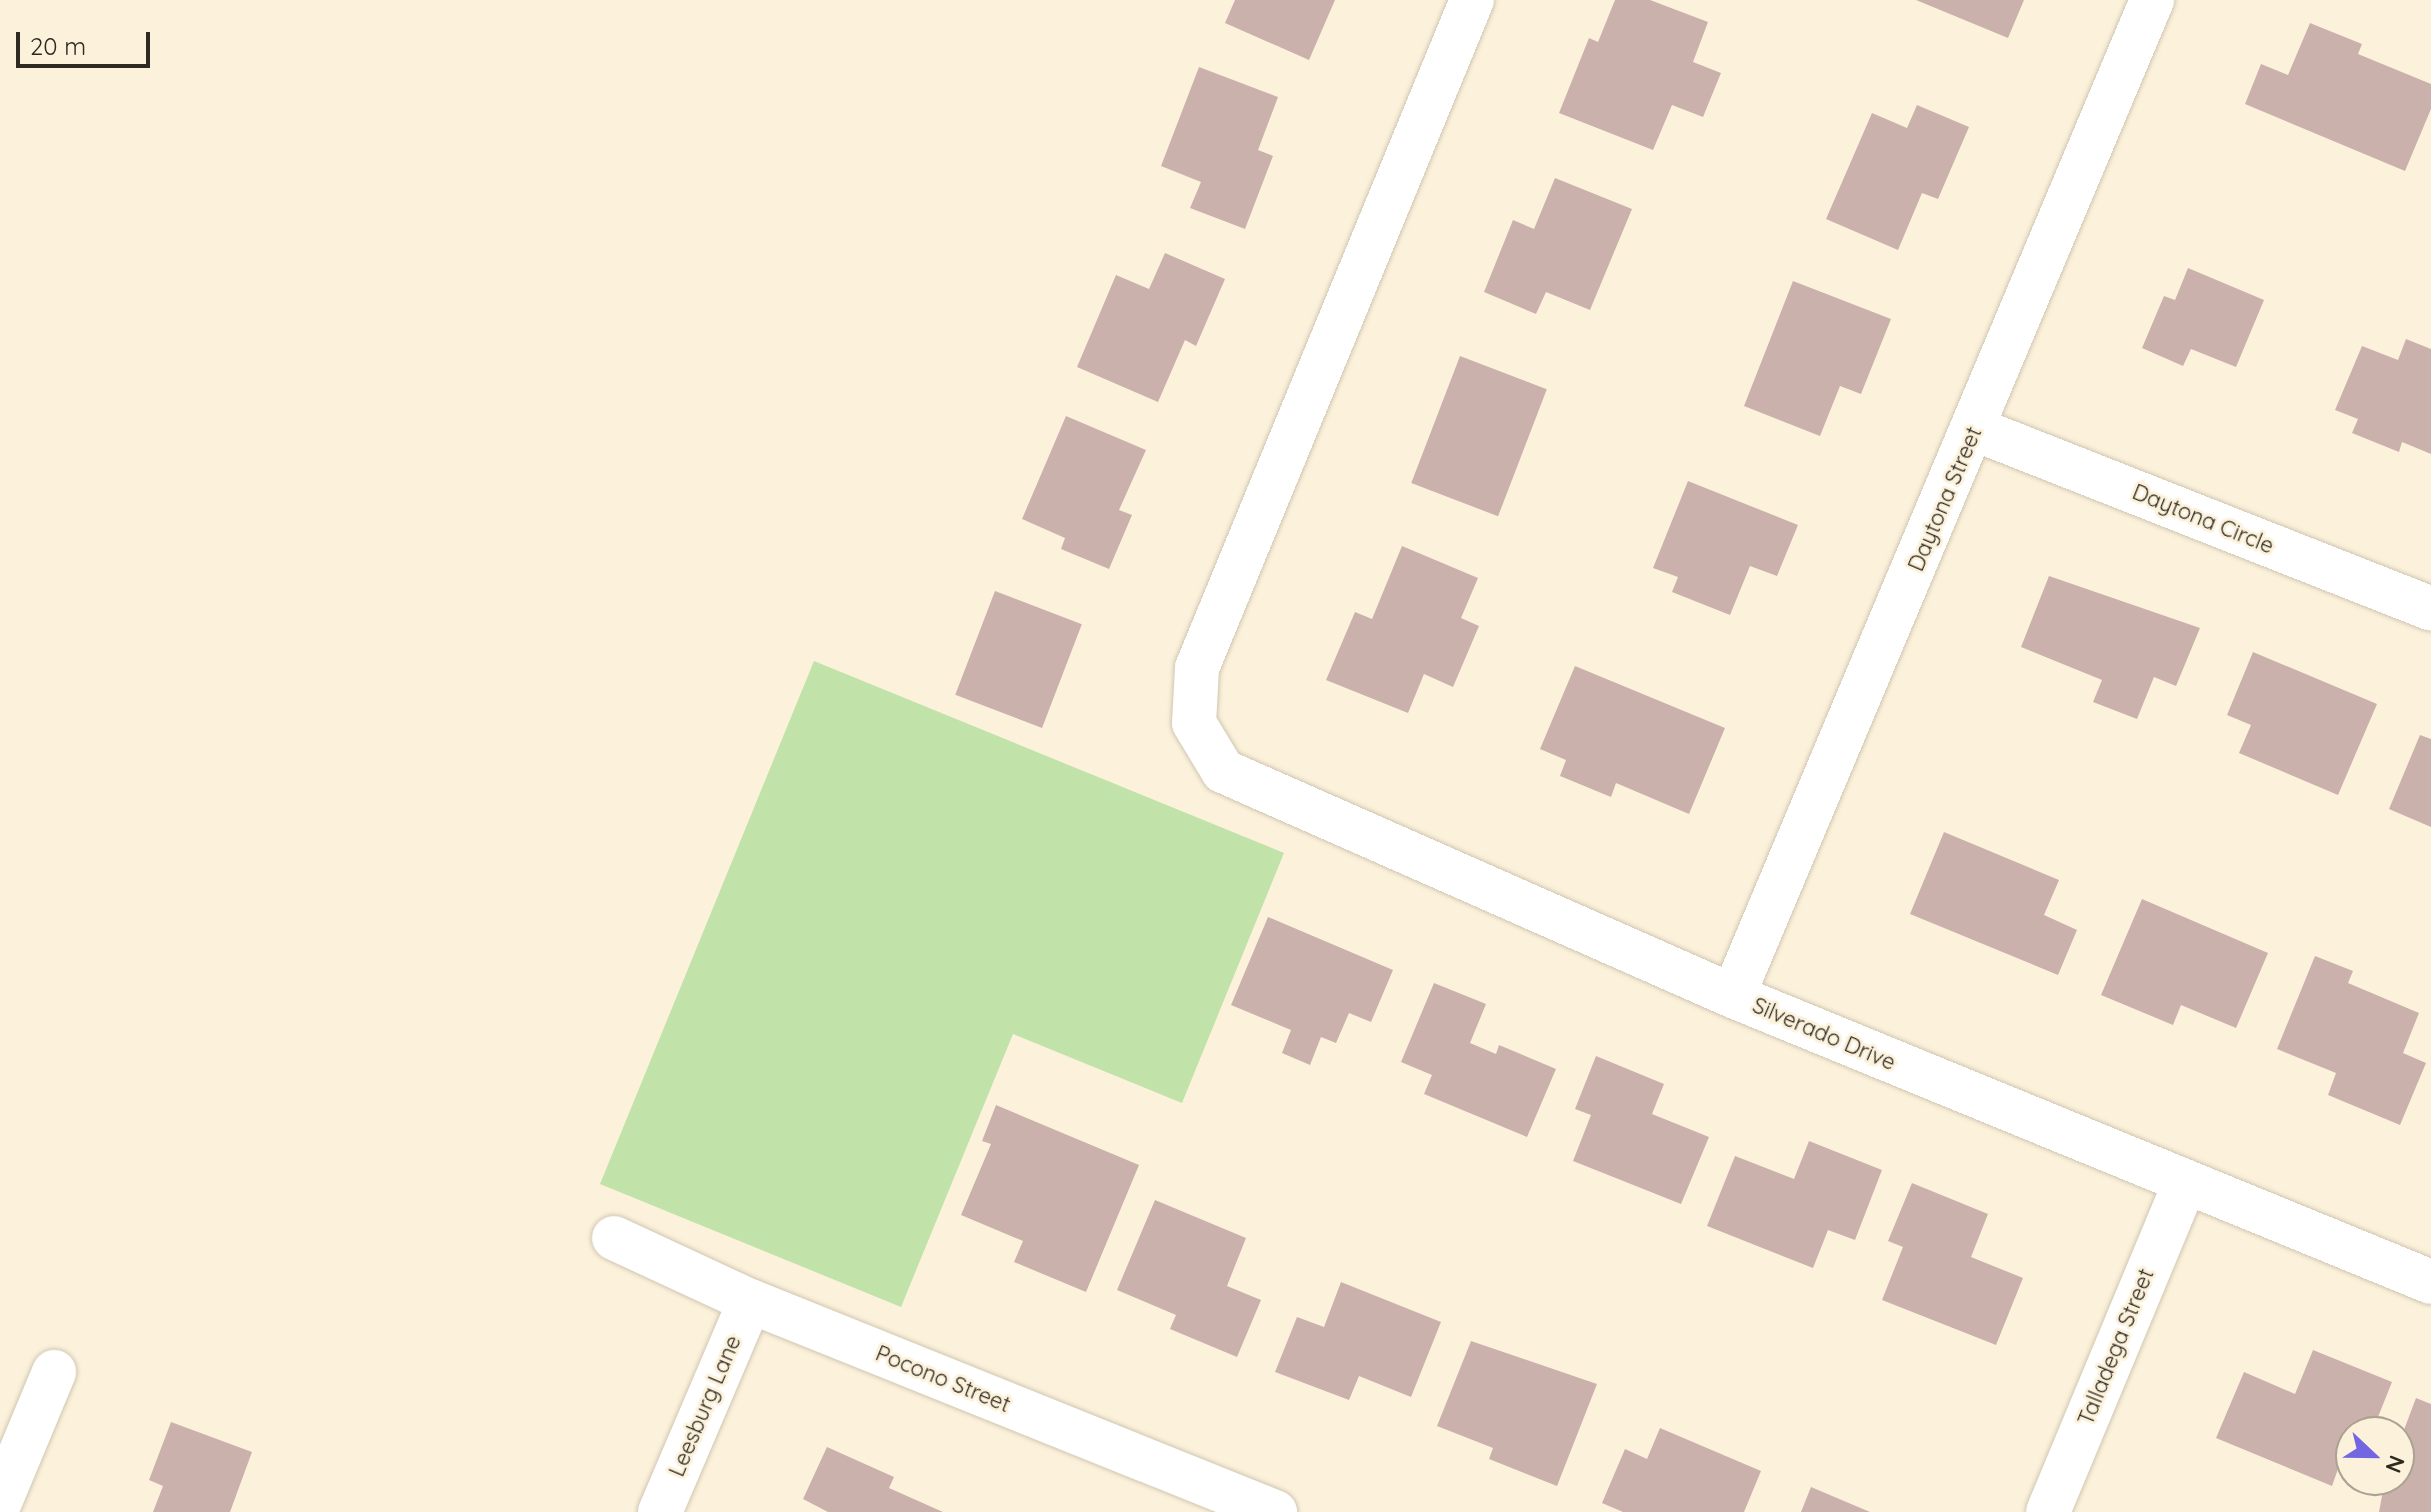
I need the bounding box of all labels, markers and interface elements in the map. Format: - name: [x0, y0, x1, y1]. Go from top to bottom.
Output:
- scale bar: [20, 16, 154, 66]
- text: 20 m: [30, 31, 86, 61]
- street label: Daytona Street: [1903, 423, 1987, 575]
- street label: Daytona Circle: [2128, 479, 2278, 559]
- street label: Silverado Drive: [1749, 992, 1899, 1076]
- street label: Talladega Street: [2073, 1265, 2159, 1429]
- street label: Leesburg Lane: [663, 1331, 747, 1481]
- street label: Pocono Street: [872, 1340, 1014, 1418]
- north arrow: [2335, 1416, 2415, 1496]
- text: N: [2379, 1451, 2411, 1477]

